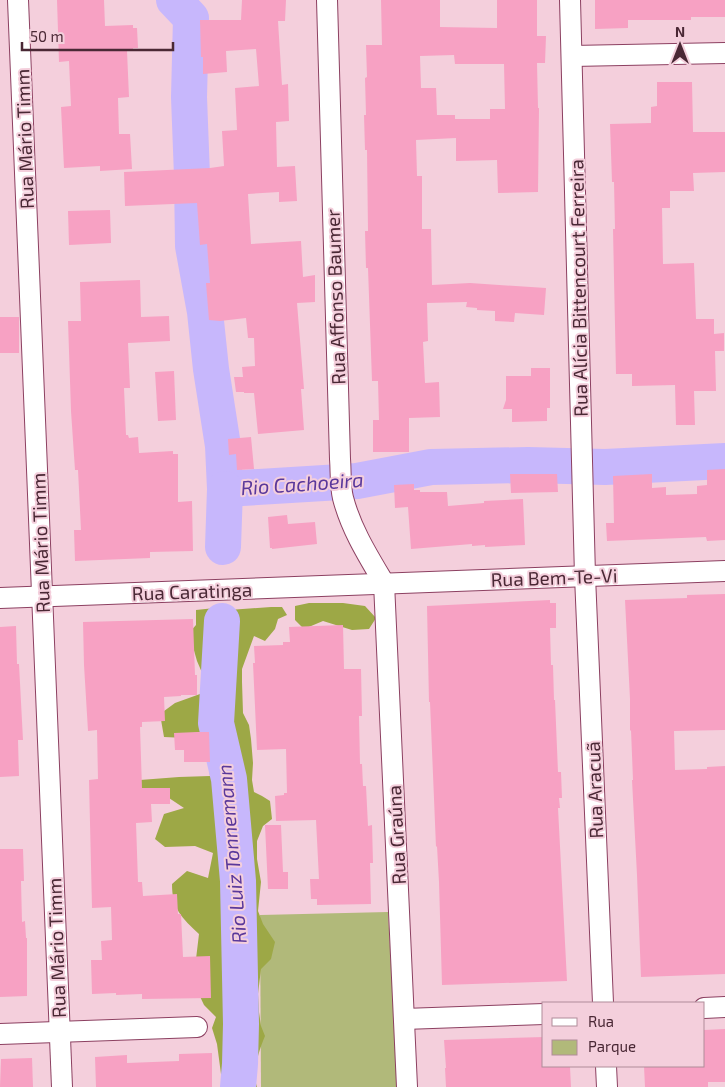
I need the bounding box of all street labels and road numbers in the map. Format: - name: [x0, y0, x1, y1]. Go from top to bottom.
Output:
- street label: Rua Mário Timm: [10, 68, 38, 210]
- street label: Rua Alícia Bittencourt Ferreira: [564, 159, 592, 417]
- street label: Rua Affonso Baumer: [320, 208, 350, 385]
- street label: Rua Mário Timm: [26, 472, 54, 614]
- street label: Rua Bem-Te-Vi: [490, 563, 618, 591]
- street label: Rua Caratinga: [131, 577, 253, 605]
- street label: Rua Aracuã: [581, 741, 607, 839]
- street label: Rua Graúna: [382, 785, 410, 885]
- street label: Rua Mário Timm: [42, 877, 70, 1019]

